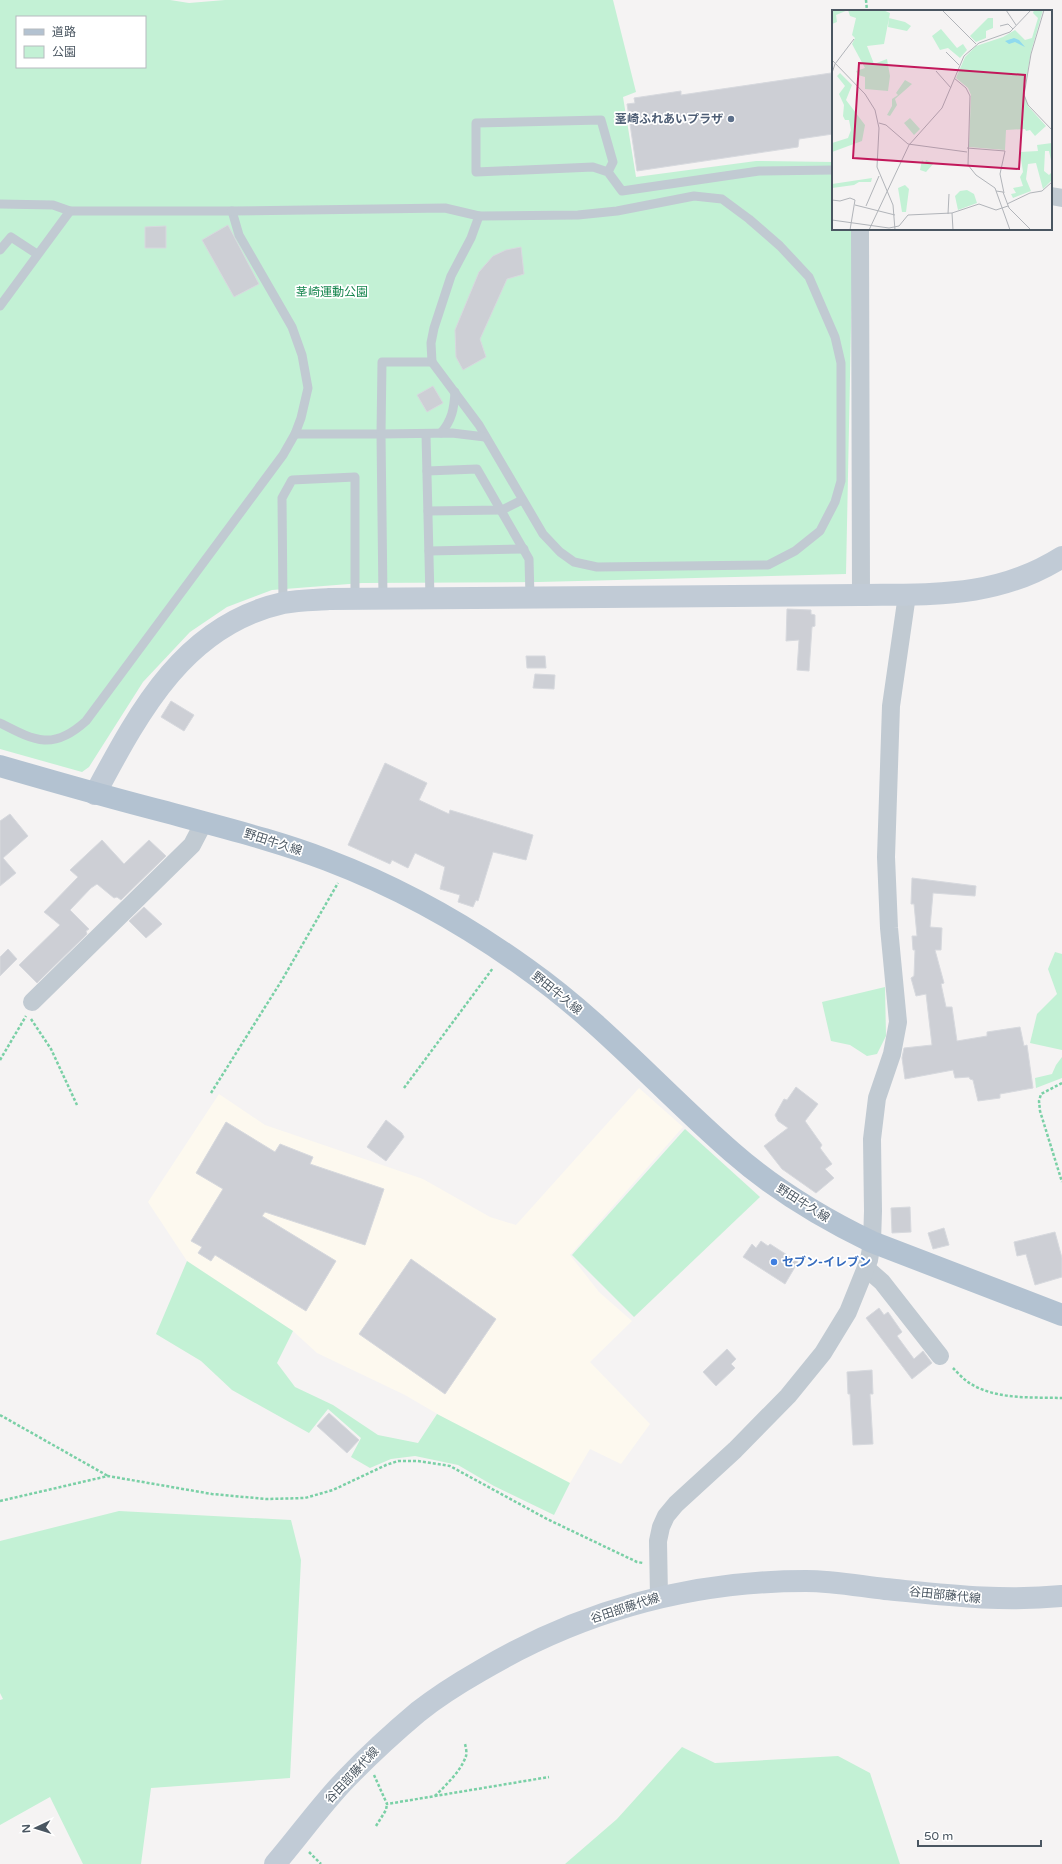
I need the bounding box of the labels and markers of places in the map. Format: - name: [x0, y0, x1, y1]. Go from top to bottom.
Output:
- place label: 茎崎ふれあいプラザ: [615, 112, 723, 126]
- marker: 茎崎ふれあいプラザ: [726, 114, 736, 124]
- place label: セブン-イレブン: [782, 1255, 871, 1269]
- marker: セブン-イレブン: [769, 1257, 779, 1267]

